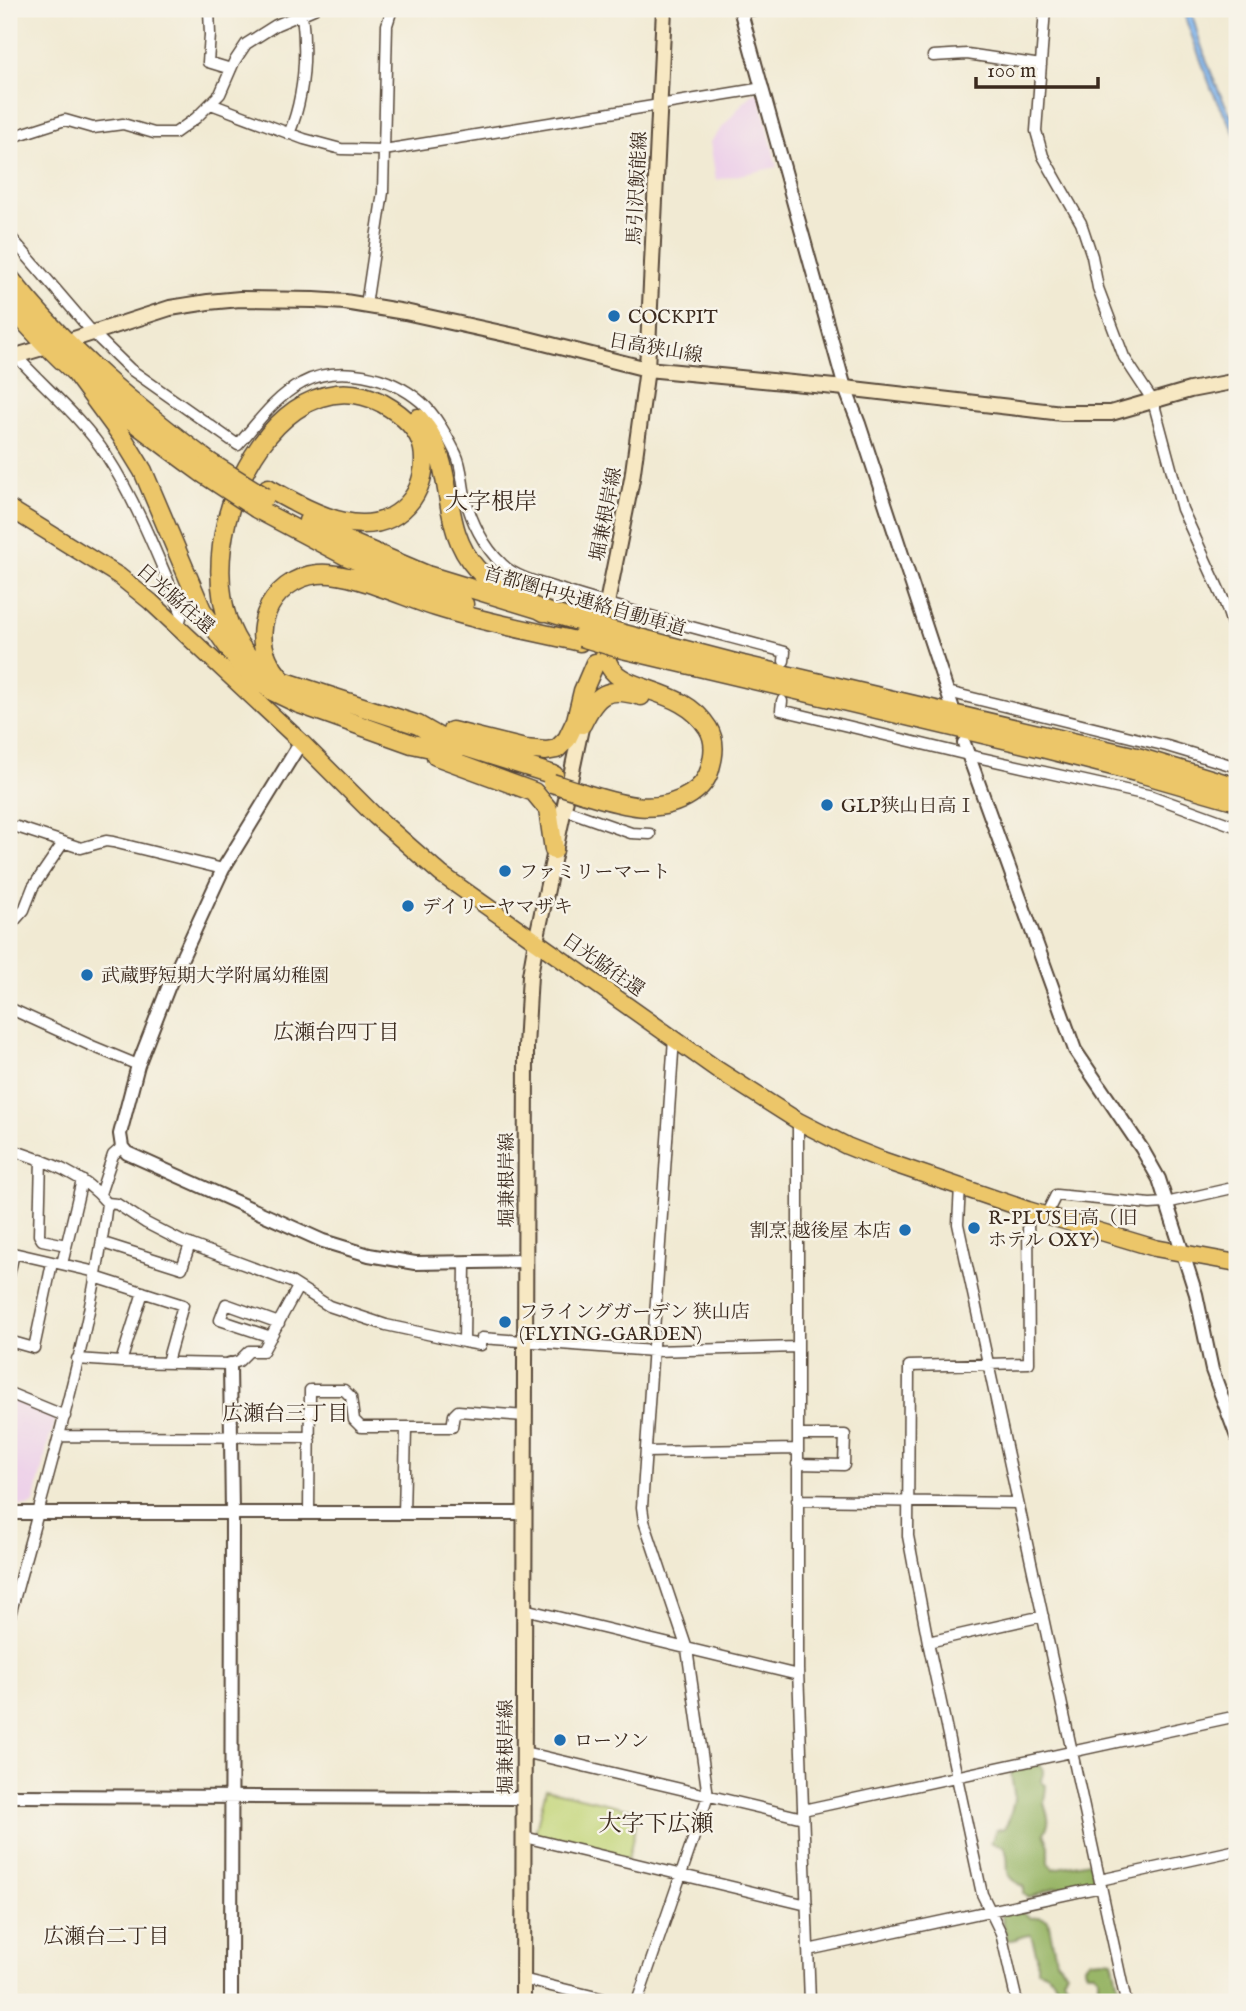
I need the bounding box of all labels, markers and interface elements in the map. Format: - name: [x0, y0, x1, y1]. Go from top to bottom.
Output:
- scale bar: [976, 46, 1099, 90]
- text: 100 m: [987, 58, 1036, 85]
- street label: 馬引沢飯能線: [623, 131, 653, 246]
- place label: COCKPIT: [628, 306, 718, 330]
- marker: COCKPIT: [606, 308, 622, 324]
- street label: 日高狭山線: [607, 329, 705, 369]
- street label: 堀兼根岸線: [586, 465, 628, 563]
- district label: 大字根岸: [445, 488, 537, 517]
- street label: 日光脇往還: [131, 559, 218, 640]
- street label: 首都圏中央連絡自動車道: [481, 562, 688, 642]
- place label: GLP狭山日高Ⅰ: [841, 795, 976, 819]
- marker: GLP狭山日高Ⅰ: [819, 797, 835, 813]
- place label: ファミリーマート: [519, 861, 671, 885]
- marker: ファミリーマート: [497, 863, 513, 879]
- place label: デイリーヤマザキ: [422, 896, 573, 920]
- marker: デイリーヤマザキ: [400, 898, 416, 914]
- street label: 日光脇往還: [557, 929, 649, 1003]
- place label: 武蔵野短期大学附属幼稚園: [101, 965, 329, 989]
- marker: 武蔵野短期大学附属幼稚園: [79, 967, 95, 983]
- district label: 広瀬台四丁目: [273, 1020, 399, 1047]
- street label: 堀兼根岸線: [496, 1132, 520, 1228]
- place label: R-PLUS日高（旧 ホテル OXY）: [988, 1207, 1137, 1253]
- place label: 割烹 越後屋 本店: [750, 1220, 891, 1244]
- marker: R-PLUS日高（旧 ホテル OXY）: [966, 1220, 982, 1236]
- marker: 割烹 越後屋 本店: [897, 1222, 913, 1238]
- place label: フライングガーデン 狭山店 (FLYING-GARDEN): [519, 1301, 750, 1347]
- marker: フライングガーデン 狭山店 (FLYING-GARDEN): [497, 1314, 513, 1330]
- district label: 広瀬台三丁目: [222, 1401, 348, 1428]
- street label: 堀兼根岸線: [495, 1699, 519, 1795]
- place label: ローソン: [574, 1730, 649, 1754]
- marker: ローソン: [552, 1732, 568, 1748]
- district label: 大字下広瀬: [599, 1810, 714, 1839]
- district label: 広瀬台二丁目: [43, 1924, 169, 1951]

